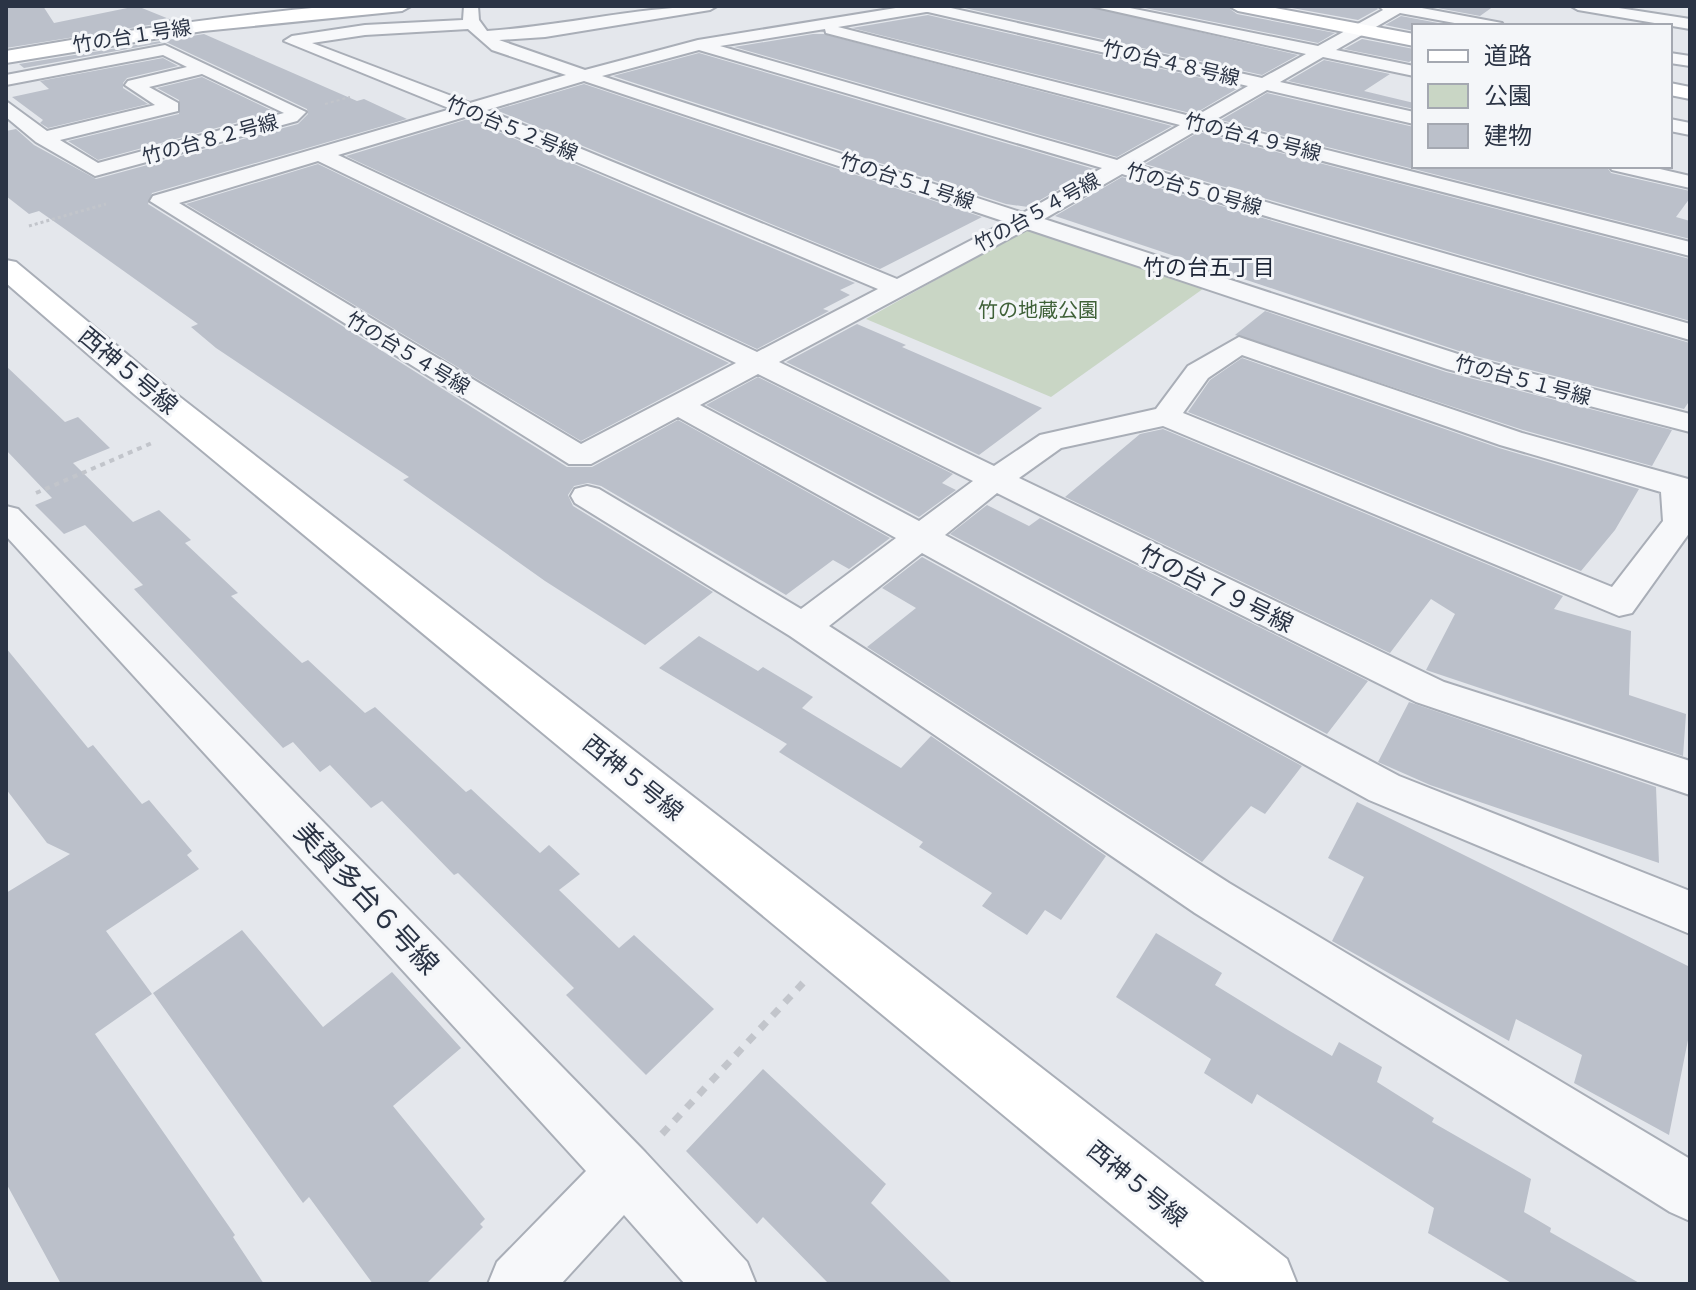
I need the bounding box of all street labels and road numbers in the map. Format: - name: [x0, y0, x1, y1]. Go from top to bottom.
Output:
- street label: 竹の台１号線: [71, 15, 193, 57]
- street label: 竹の台４８号線: [1100, 36, 1242, 90]
- street label: 竹の台５２号線: [443, 91, 581, 165]
- street label: 竹の台４９号線: [1182, 108, 1324, 166]
- street label: 竹の台８２号線: [139, 109, 281, 169]
- street label: 竹の台５１号線: [837, 148, 977, 214]
- street label: 竹の台５０号線: [1123, 158, 1265, 220]
- street label: 竹の台５４号線: [970, 168, 1104, 256]
- street label: 竹の台５４号線: [342, 307, 474, 399]
- street label: 西神５号線: [73, 321, 184, 420]
- street label: 竹の台５１号線: [1452, 350, 1594, 410]
- street label: 竹の台７９号線: [1134, 539, 1298, 638]
- street label: 西神５号線: [578, 729, 689, 827]
- street label: 美賀多台６号線: [288, 815, 446, 981]
- street label: 西神５号線: [1082, 1135, 1193, 1233]

